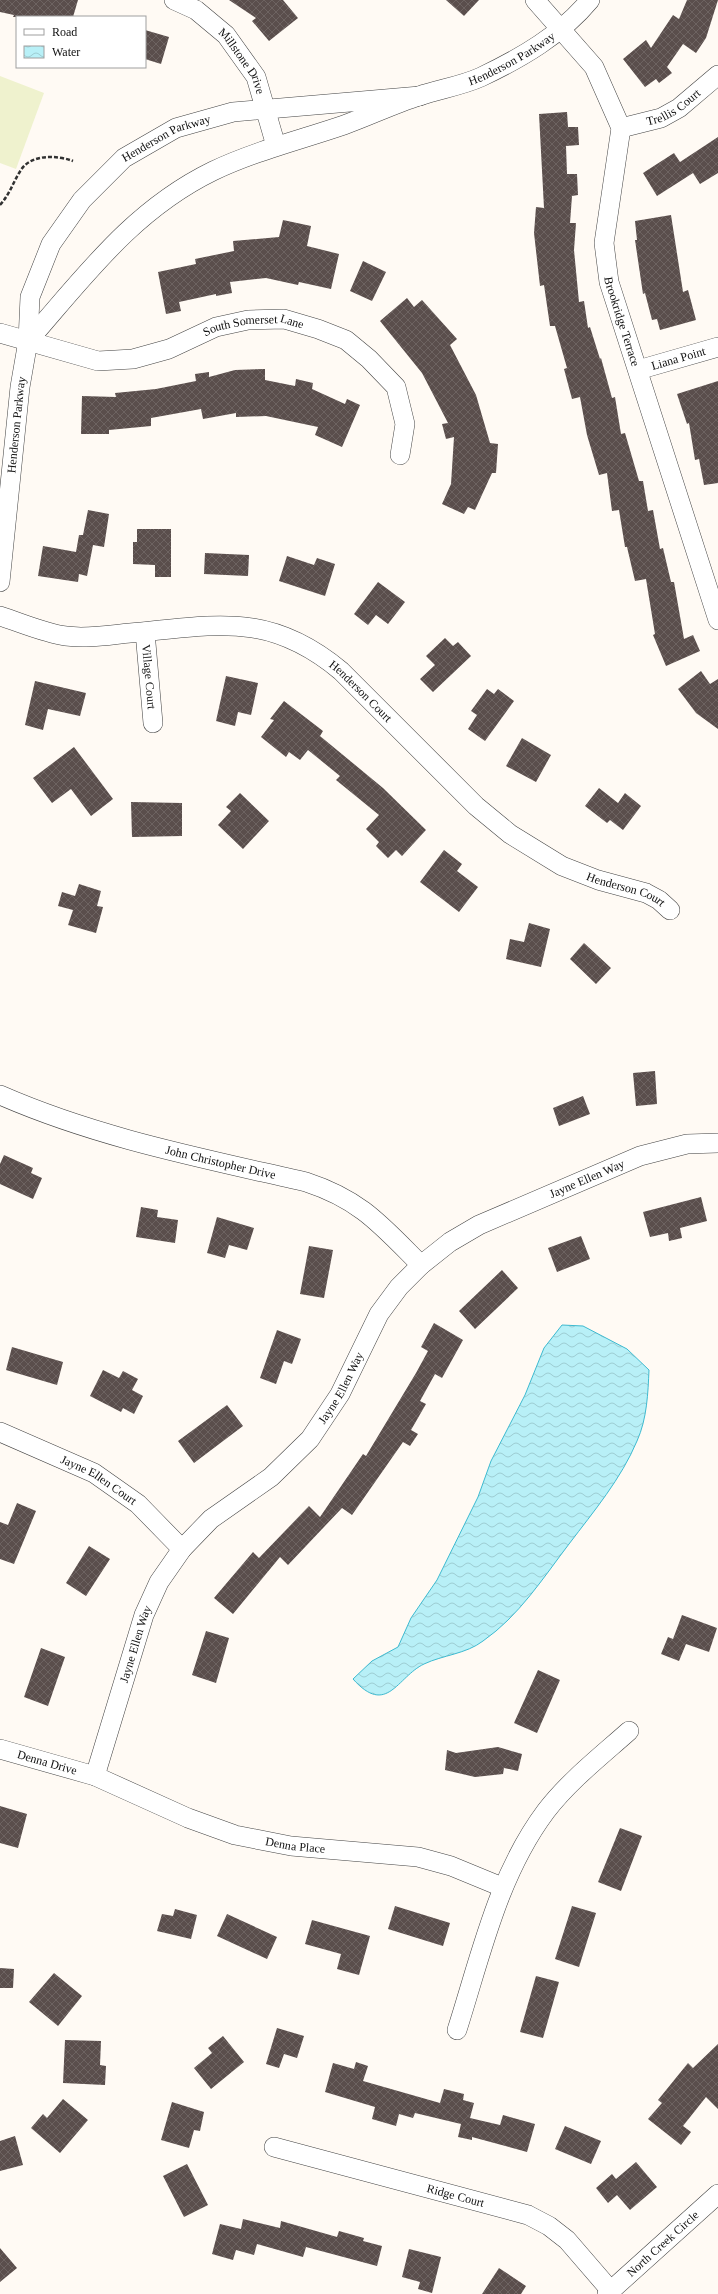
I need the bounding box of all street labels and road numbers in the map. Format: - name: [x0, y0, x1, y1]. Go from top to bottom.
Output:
- street label: Millstone Drive: [216, 25, 268, 96]
- street label: Henderson Parkway: [466, 29, 558, 88]
- street label: Trellis Court: [645, 86, 704, 128]
- street label: Henderson Parkway: [119, 112, 212, 165]
- street label: Brookridge Terrace: [601, 276, 643, 368]
- street label: South Somerset Lane: [201, 311, 306, 339]
- street label: Liana Point: [650, 344, 708, 373]
- street label: Henderson Parkway: [4, 375, 29, 474]
- street label: Village Court: [139, 644, 159, 710]
- street label: Henderson Court: [326, 657, 395, 725]
- street label: Henderson Court: [585, 869, 669, 910]
- street label: John Christopher Drive: [164, 1143, 277, 1182]
- street label: Jayne Ellen Way: [547, 1157, 627, 1201]
- street label: Jayne Ellen Way: [315, 1350, 366, 1426]
- street label: Jayne Ellen Court: [59, 1452, 140, 1508]
- street label: Jayne Ellen Way: [117, 1603, 154, 1684]
- street label: Denna Drive: [16, 1747, 79, 1778]
- street label: Denna Place: [264, 1834, 326, 1856]
- street label: Ridge Court: [425, 2181, 487, 2210]
- street label: North Creek Circle: [624, 2208, 702, 2280]

